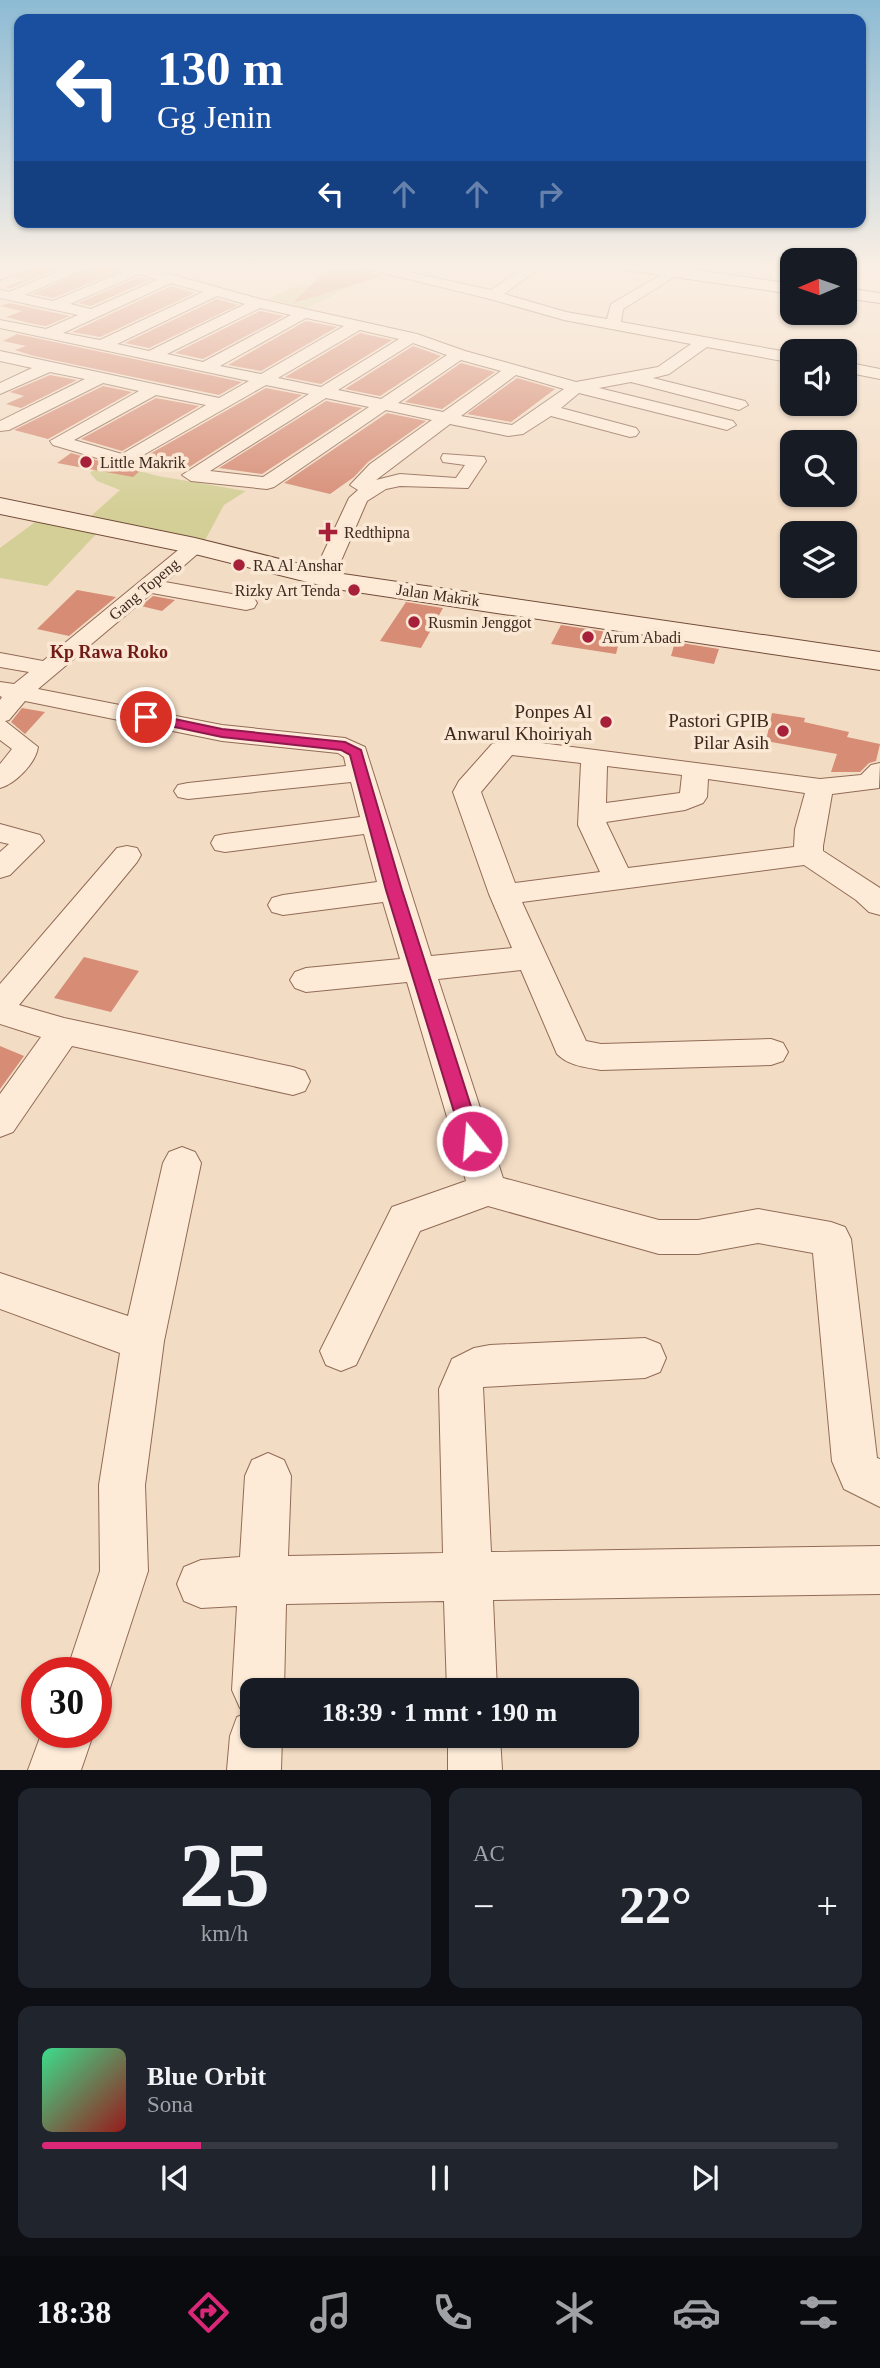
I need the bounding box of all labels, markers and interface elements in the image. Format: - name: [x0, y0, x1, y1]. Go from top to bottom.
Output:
- text: 130 m: [157, 41, 284, 96]
- icon: left: [42, 42, 133, 133]
- text: Gg Jenin: [157, 99, 272, 135]
- icon: left: [312, 175, 350, 213]
- icon: ahead: [385, 175, 423, 213]
- icon: ahead: [458, 175, 496, 213]
- icon: right: [531, 175, 569, 213]
- north arrow: [780, 248, 858, 326]
- map controls: [780, 248, 857, 598]
- button: sound: [780, 339, 857, 416]
- button: search: [780, 430, 857, 507]
- marker: Little Makrik: [78, 454, 94, 470]
- place label: Little Makrik: [100, 454, 186, 471]
- button: layers: [780, 521, 857, 598]
- marker: Redthipna: [318, 522, 338, 542]
- place label: Redthipna: [344, 524, 410, 542]
- street label: Gang Topeng: [106, 555, 183, 624]
- marker: RA Al Anshar: [231, 557, 247, 573]
- place label: RA Al Anshar: [253, 557, 343, 574]
- street label: Jalan Makrik: [395, 581, 481, 609]
- place label: Rizky Art Tenda: [235, 582, 340, 600]
- marker: Rizky Art Tenda: [346, 582, 362, 598]
- marker: Rusmin Jenggot: [406, 614, 422, 630]
- place label: Rusmin Jenggot: [428, 614, 532, 632]
- marker: Arum Abadi: [580, 629, 596, 645]
- place label: Arum Abadi: [602, 629, 682, 646]
- district label: Kp Rawa Roko: [50, 642, 168, 662]
- pin: [116, 687, 176, 747]
- icon: arrive: [127, 698, 165, 736]
- place label: Ponpes Al Anwarul Khoiriyah: [444, 701, 592, 744]
- place label: Pastori GPIB Pilar Asih: [668, 710, 769, 753]
- marker: Ponpes Al Anwarul Khoiriyah: [598, 714, 614, 730]
- marker: Pastori GPIB Pilar Asih: [775, 723, 791, 739]
- position arrow: [435, 1104, 509, 1178]
- speed limit sign: 30: [21, 1657, 112, 1748]
- text: 18:39 · 1 mnt · 190 m: [322, 1698, 557, 1727]
- text: 25: [179, 1825, 270, 1926]
- text: AC: [473, 1841, 505, 1866]
- text: 22°: [619, 1877, 692, 1934]
- text: −: [473, 1885, 494, 1927]
- text: +: [817, 1885, 838, 1927]
- text: km/h: [201, 1921, 248, 1946]
- text: Blue Orbit: [147, 2062, 266, 2091]
- text: Sona: [147, 2092, 193, 2117]
- icon: previous: [156, 2159, 194, 2197]
- icon: pause: [421, 2159, 459, 2197]
- icon: next: [686, 2159, 724, 2197]
- icon: directions: [184, 2288, 233, 2337]
- icon: music: [306, 2288, 355, 2337]
- icon: phone: [428, 2288, 477, 2337]
- icon: climate: [550, 2288, 599, 2337]
- icon: car: [672, 2288, 721, 2337]
- icon: filters: [794, 2288, 843, 2337]
- text: 18:38: [37, 2294, 111, 2330]

